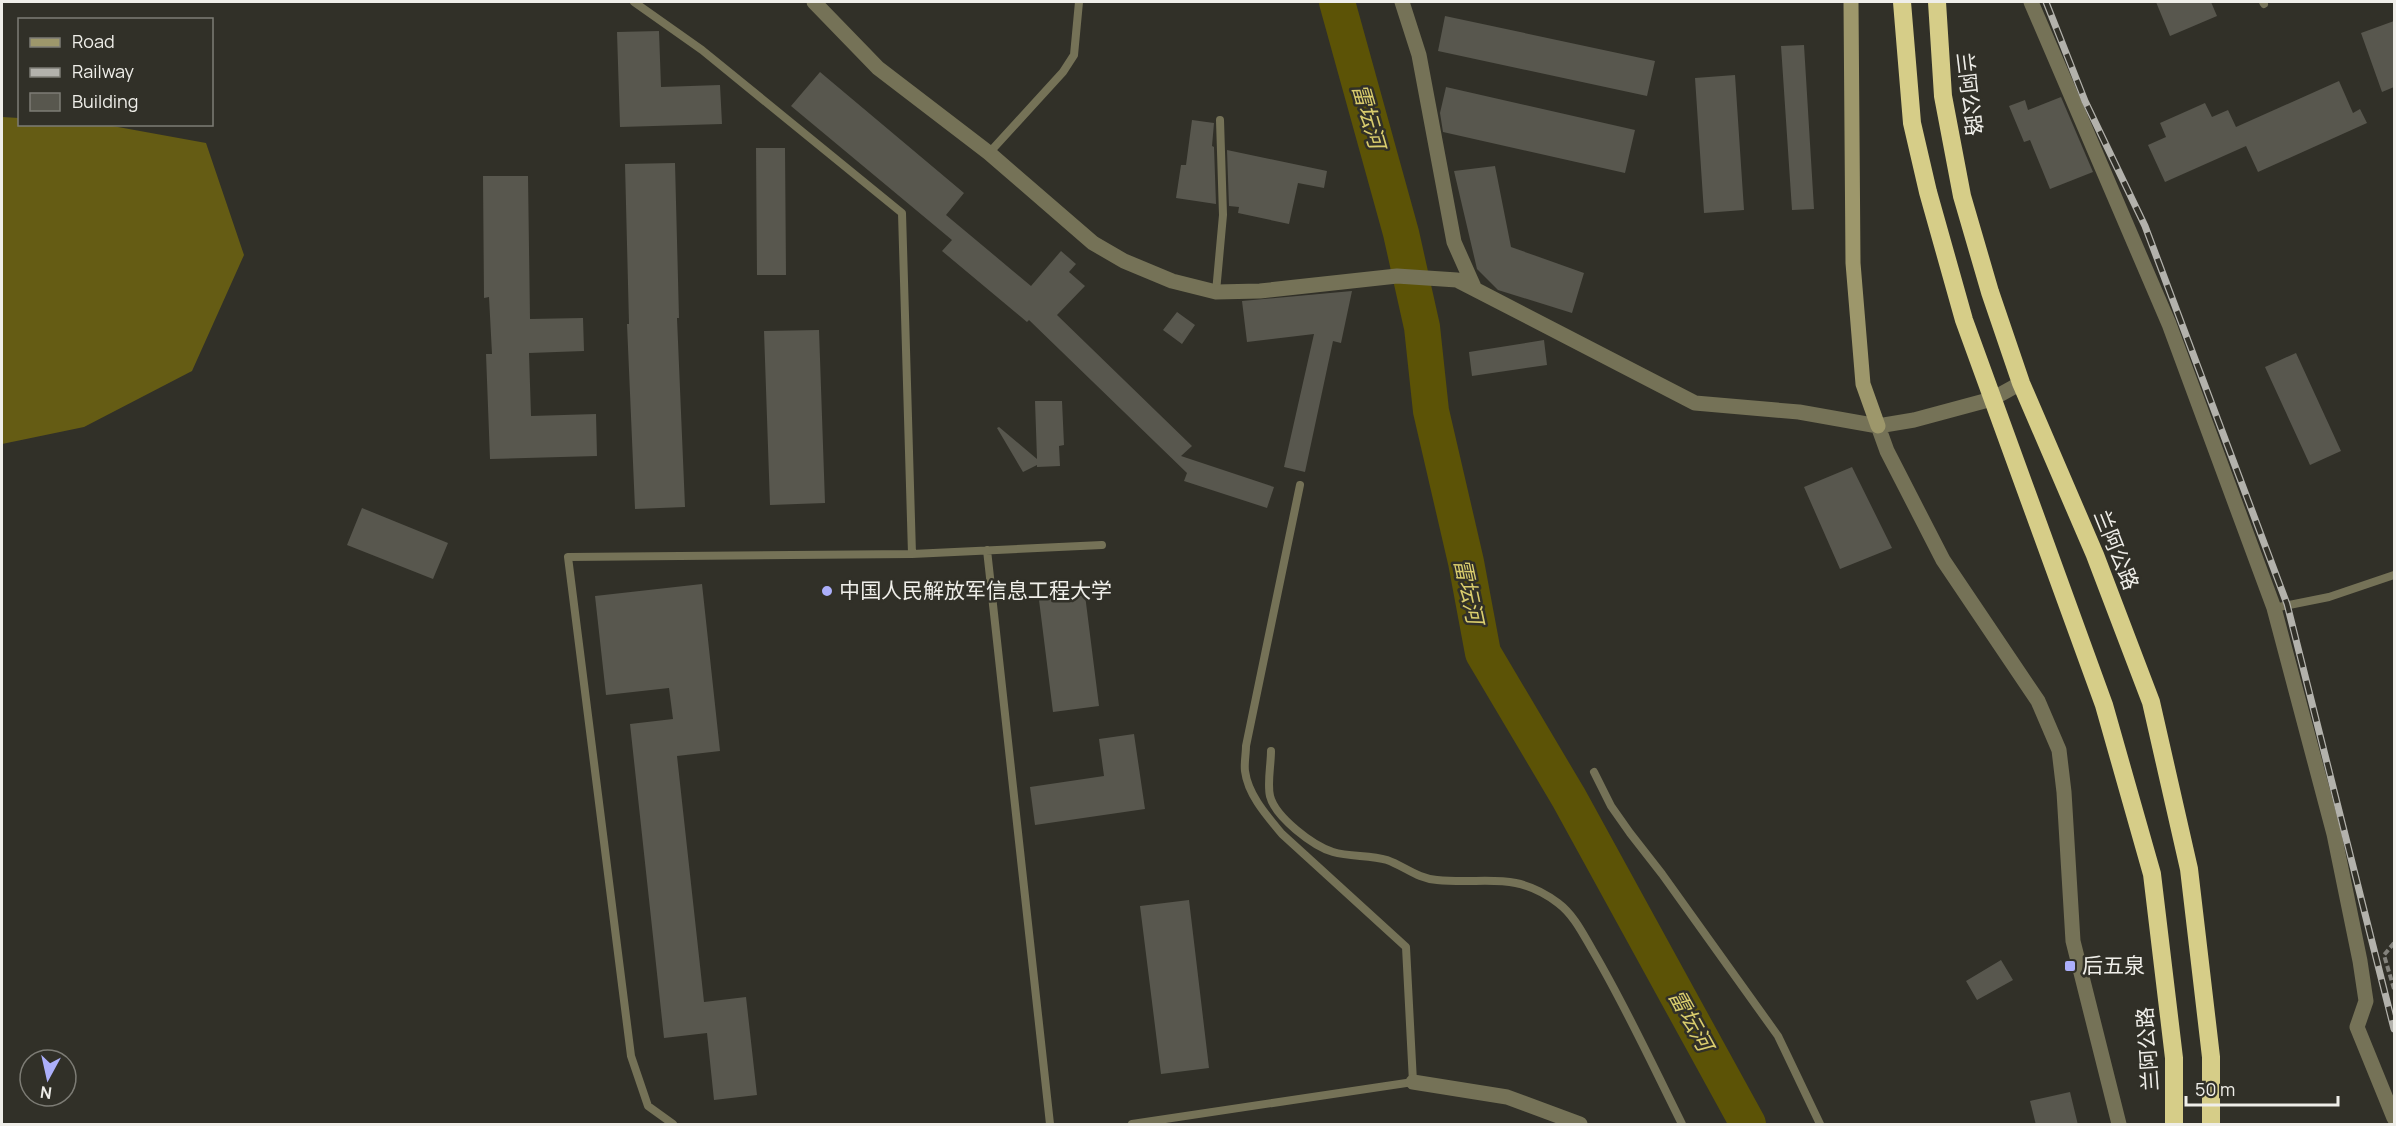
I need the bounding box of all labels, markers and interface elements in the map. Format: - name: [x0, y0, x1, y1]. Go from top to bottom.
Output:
- legend: [18, 18, 213, 126]
- text: Road: [72, 29, 115, 53]
- street label: 兰阿公路: [1951, 50, 1989, 137]
- text: Railway: [72, 59, 134, 83]
- water label: 雷坛河: [1345, 80, 1394, 156]
- text: Building: [72, 89, 138, 113]
- street label: 兰阿公路: [2088, 505, 2146, 594]
- water label: 雷坛河: [1447, 556, 1491, 630]
- place label: 中国人民解放军信息工程大学: [839, 576, 1112, 604]
- marker: 中国人民解放军信息工程大学: [820, 584, 834, 598]
- place label: 后五泉: [2082, 951, 2145, 979]
- marker: 后五泉: [2063, 959, 2077, 973]
- water label: 雷坛河: [1662, 984, 1722, 1060]
- street label: 兰阿公路: [2130, 1006, 2164, 1092]
- north arrow: [18, 1048, 78, 1108]
- scale bar: [2186, 1069, 2338, 1107]
- text: 50 m: [2195, 1077, 2235, 1101]
- text: N: [39, 1081, 53, 1105]

